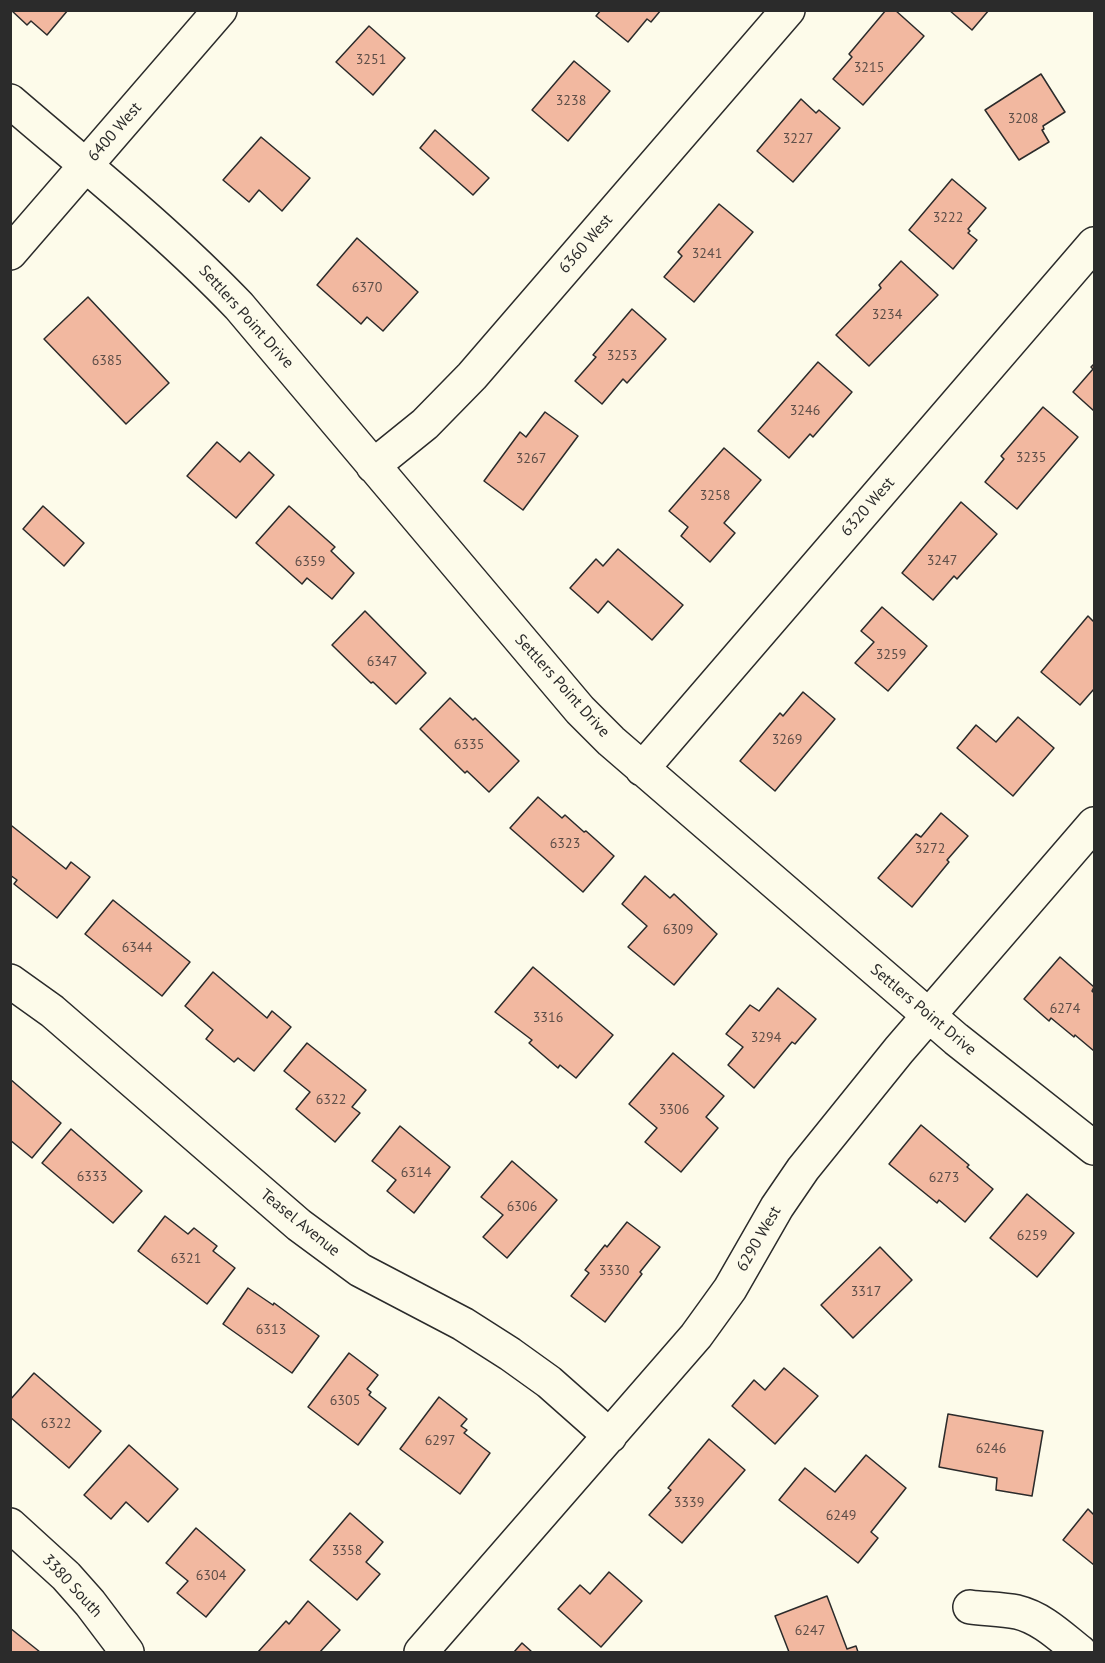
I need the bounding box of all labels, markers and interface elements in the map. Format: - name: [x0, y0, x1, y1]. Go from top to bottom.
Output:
- house number: 3251: [356, 52, 386, 68]
- house number: 3215: [854, 60, 884, 76]
- house number: 3238: [556, 93, 586, 109]
- street label: 6400 West: [84, 99, 146, 165]
- house number: 3208: [1008, 111, 1038, 127]
- house number: 3227: [783, 131, 813, 147]
- house number: 3222: [933, 210, 963, 226]
- street label: 6360 West: [555, 211, 617, 277]
- house number: 3241: [692, 246, 722, 262]
- street label: Settlers Point Drive: [195, 261, 297, 373]
- house number: 6370: [352, 280, 382, 296]
- house number: 3234: [872, 307, 902, 323]
- house number: 3253: [607, 348, 637, 364]
- house number: 6385: [92, 353, 122, 369]
- house number: 3246: [790, 403, 820, 419]
- house number: 3235: [1016, 450, 1046, 466]
- house number: 3267: [516, 451, 546, 467]
- street label: 6320 West: [837, 474, 899, 540]
- house number: 3258: [700, 488, 730, 504]
- house number: 3247: [927, 553, 957, 569]
- house number: 6359: [295, 554, 325, 570]
- street label: Settlers Point Drive: [511, 630, 613, 742]
- house number: 3259: [876, 647, 906, 663]
- house number: 6347: [367, 654, 397, 670]
- house number: 3269: [772, 732, 802, 748]
- house number: 6335: [454, 737, 484, 753]
- house number: 6323: [550, 836, 580, 852]
- house number: 3272: [915, 841, 945, 857]
- house number: 6309: [663, 922, 693, 938]
- house number: 6344: [122, 940, 152, 956]
- street label: Settlers Point Drive: [866, 960, 980, 1060]
- house number: 6274: [1050, 1001, 1080, 1017]
- house number: 3316: [533, 1010, 563, 1026]
- house number: 3294: [751, 1030, 781, 1046]
- house number: 6322: [316, 1092, 346, 1108]
- house number: 3306: [659, 1102, 689, 1118]
- house number: 6314: [401, 1165, 431, 1181]
- house number: 6333: [77, 1169, 107, 1185]
- house number: 6273: [929, 1170, 959, 1186]
- street label: Teasel Avenue: [256, 1185, 344, 1261]
- house number: 6306: [507, 1199, 537, 1215]
- street label: 6290 West: [733, 1203, 785, 1275]
- house number: 6259: [1017, 1228, 1047, 1244]
- house number: 6321: [171, 1251, 201, 1267]
- house number: 3330: [599, 1263, 629, 1279]
- house number: 3317: [851, 1284, 881, 1300]
- house number: 6313: [256, 1322, 286, 1338]
- house number: 6305: [330, 1393, 360, 1409]
- house number: 6322: [41, 1416, 71, 1432]
- house number: 6297: [425, 1433, 455, 1449]
- house number: 6246: [976, 1441, 1006, 1457]
- house number: 3339: [674, 1495, 704, 1511]
- house number: 6249: [826, 1508, 856, 1524]
- house number: 3358: [332, 1543, 362, 1559]
- street label: 3380 South: [38, 1551, 106, 1621]
- house number: 6304: [196, 1568, 226, 1584]
- house number: 6247: [795, 1623, 825, 1639]

